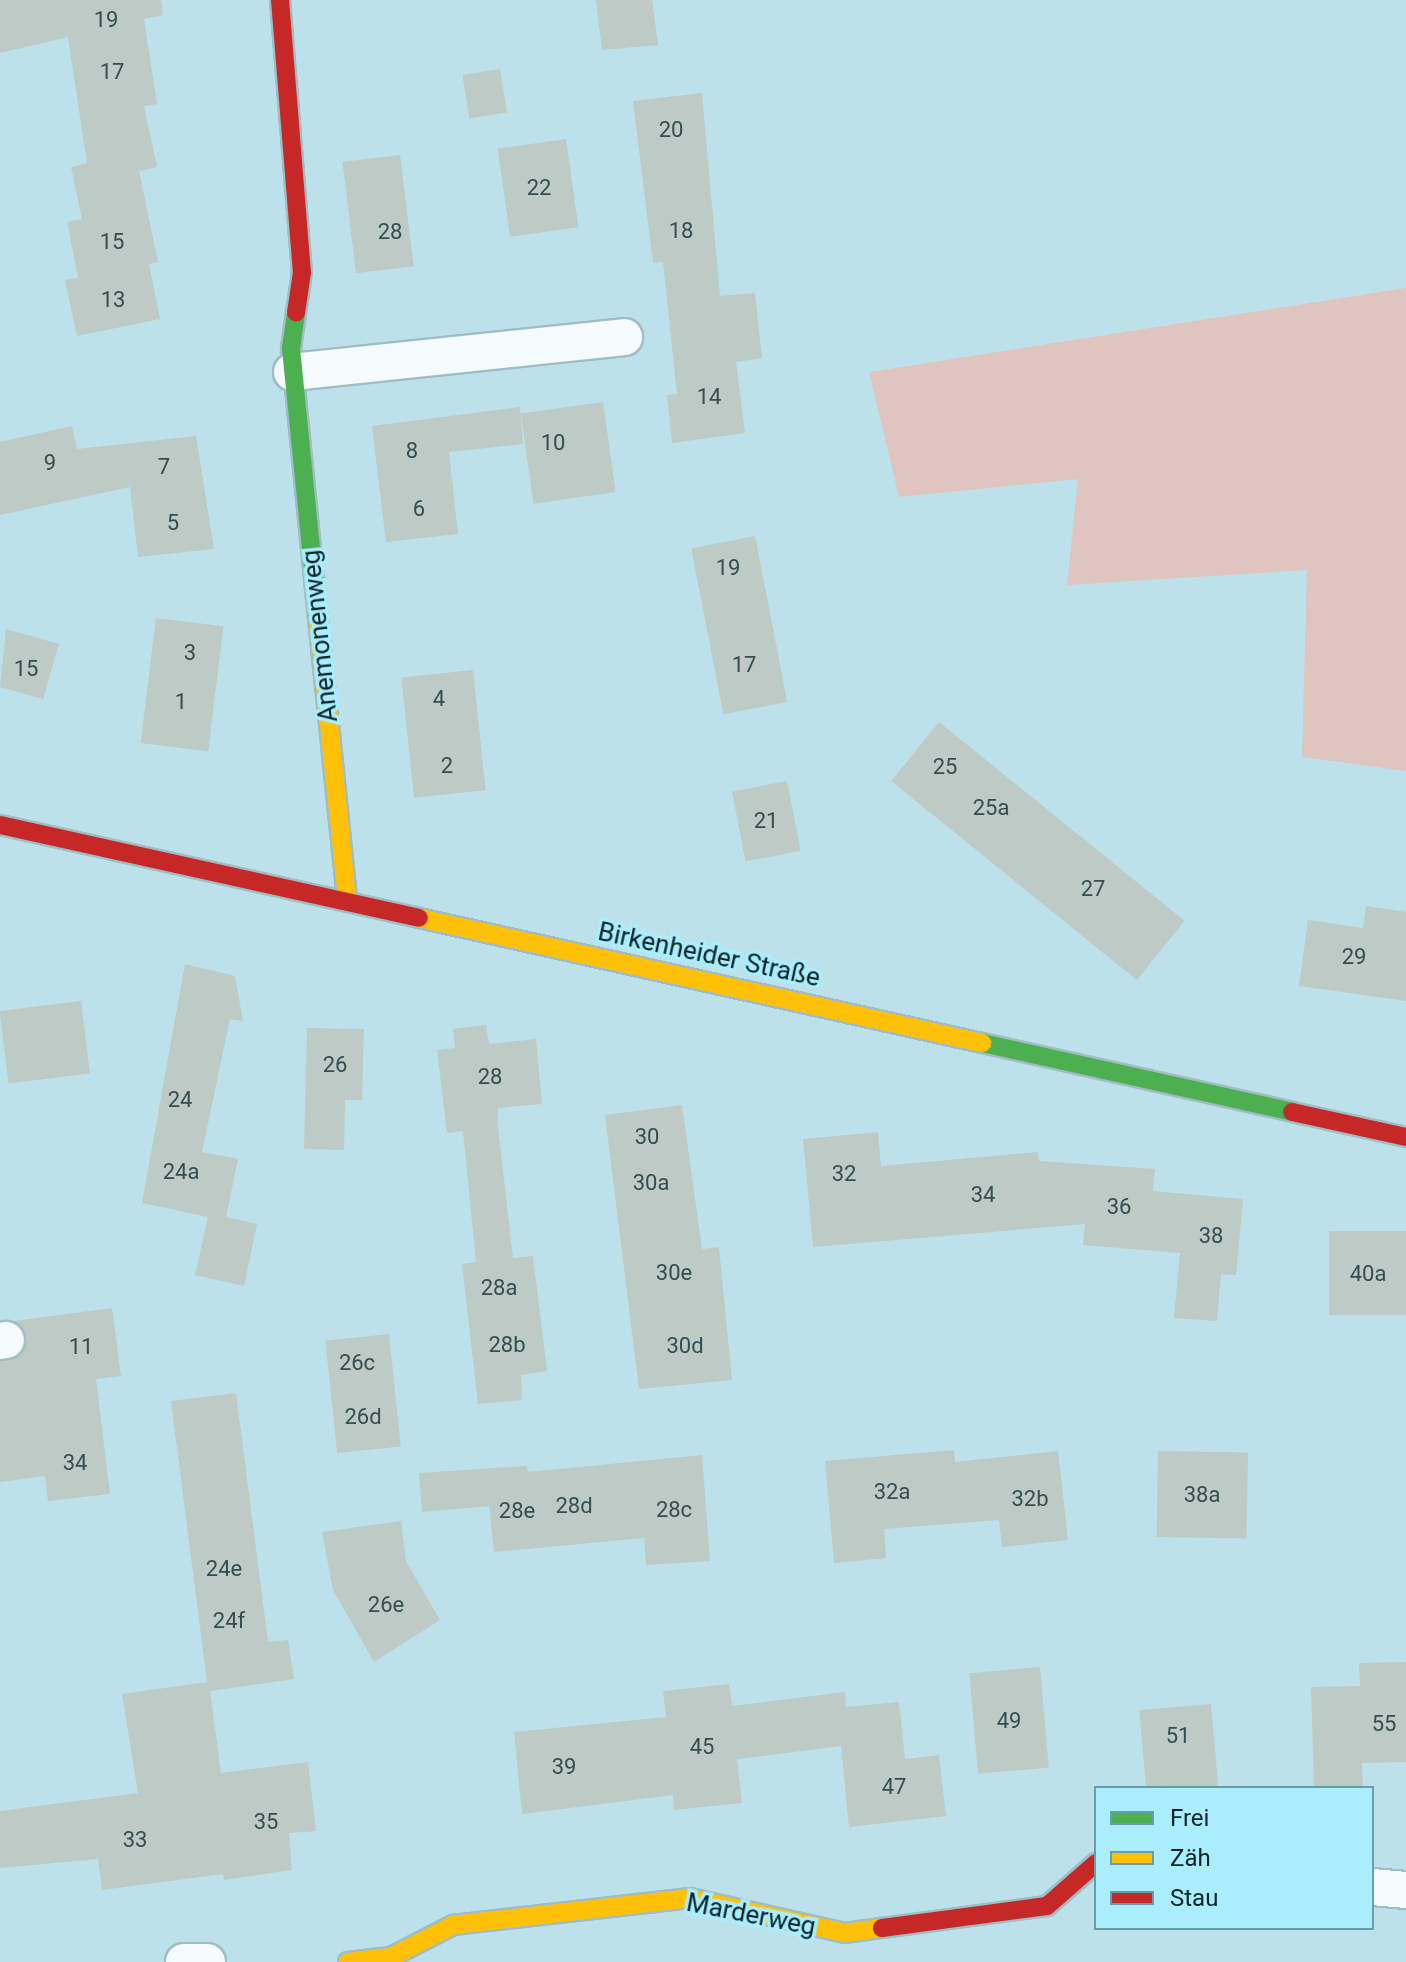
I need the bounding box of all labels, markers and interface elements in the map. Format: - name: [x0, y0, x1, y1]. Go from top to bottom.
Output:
- house number: 19: [94, 7, 118, 33]
- house number: 17: [100, 59, 124, 85]
- house number: 20: [659, 117, 683, 143]
- house number: 22: [527, 175, 551, 201]
- house number: 18: [669, 218, 693, 244]
- house number: 28: [378, 219, 402, 245]
- house number: 15: [100, 229, 124, 255]
- house number: 13: [101, 287, 125, 313]
- house number: 14: [697, 384, 721, 410]
- house number: 10: [541, 430, 565, 456]
- house number: 8: [406, 438, 418, 464]
- house number: 9: [44, 450, 56, 476]
- house number: 7: [158, 454, 170, 480]
- house number: 6: [413, 496, 425, 522]
- house number: 5: [167, 510, 179, 536]
- street label: Anemonenweg: [295, 548, 345, 724]
- house number: 19: [716, 555, 740, 581]
- house number: 3: [184, 640, 196, 666]
- house number: 17: [732, 652, 756, 678]
- house number: 15: [14, 656, 38, 682]
- house number: 4: [433, 686, 445, 712]
- house number: 1: [175, 689, 187, 715]
- house number: 2: [441, 753, 453, 779]
- house number: 25: [933, 754, 957, 780]
- house number: 25a: [973, 795, 1009, 821]
- house number: 21: [754, 808, 778, 834]
- house number: 27: [1081, 876, 1105, 902]
- street label: Birkenheider Straße: [595, 916, 823, 994]
- house number: 29: [1342, 944, 1366, 970]
- house number: 26: [323, 1052, 347, 1078]
- house number: 28: [478, 1064, 502, 1090]
- house number: 24: [168, 1087, 192, 1113]
- house number: 30: [635, 1124, 659, 1150]
- house number: 24a: [163, 1159, 199, 1185]
- house number: 32: [832, 1161, 856, 1187]
- house number: 30a: [633, 1170, 669, 1196]
- house number: 34: [971, 1182, 995, 1208]
- house number: 36: [1107, 1194, 1131, 1220]
- house number: 38: [1199, 1223, 1223, 1249]
- house number: 30e: [656, 1260, 692, 1286]
- house number: 40a: [1350, 1261, 1386, 1287]
- house number: 28a: [481, 1275, 517, 1301]
- house number: 28b: [488, 1332, 526, 1358]
- house number: 30d: [666, 1333, 704, 1359]
- house number: 11: [69, 1334, 93, 1360]
- house number: 26c: [339, 1350, 375, 1376]
- house number: 26d: [344, 1404, 382, 1430]
- house number: 34: [63, 1450, 87, 1476]
- house number: 32a: [874, 1479, 910, 1505]
- house number: 38a: [1184, 1482, 1220, 1508]
- house number: 32b: [1011, 1486, 1049, 1512]
- house number: 28d: [555, 1493, 593, 1519]
- house number: 28c: [656, 1497, 692, 1523]
- house number: 28e: [499, 1498, 535, 1524]
- house number: 24e: [206, 1556, 242, 1582]
- house number: 26e: [368, 1592, 404, 1618]
- house number: 24f: [213, 1608, 245, 1634]
- house number: 49: [997, 1708, 1021, 1734]
- house number: 55: [1372, 1711, 1396, 1737]
- house number: 51: [1166, 1723, 1190, 1749]
- house number: 45: [690, 1734, 714, 1760]
- house number: 39: [552, 1754, 576, 1780]
- house number: 47: [882, 1774, 906, 1800]
- legend: [1094, 1786, 1374, 1930]
- text: Frei: [1170, 1804, 1209, 1832]
- house number: 35: [254, 1809, 278, 1835]
- house number: 33: [123, 1827, 147, 1853]
- text: Zäh: [1170, 1844, 1211, 1872]
- text: Stau: [1170, 1884, 1218, 1912]
- street label: Marderweg: [684, 1887, 818, 1943]

